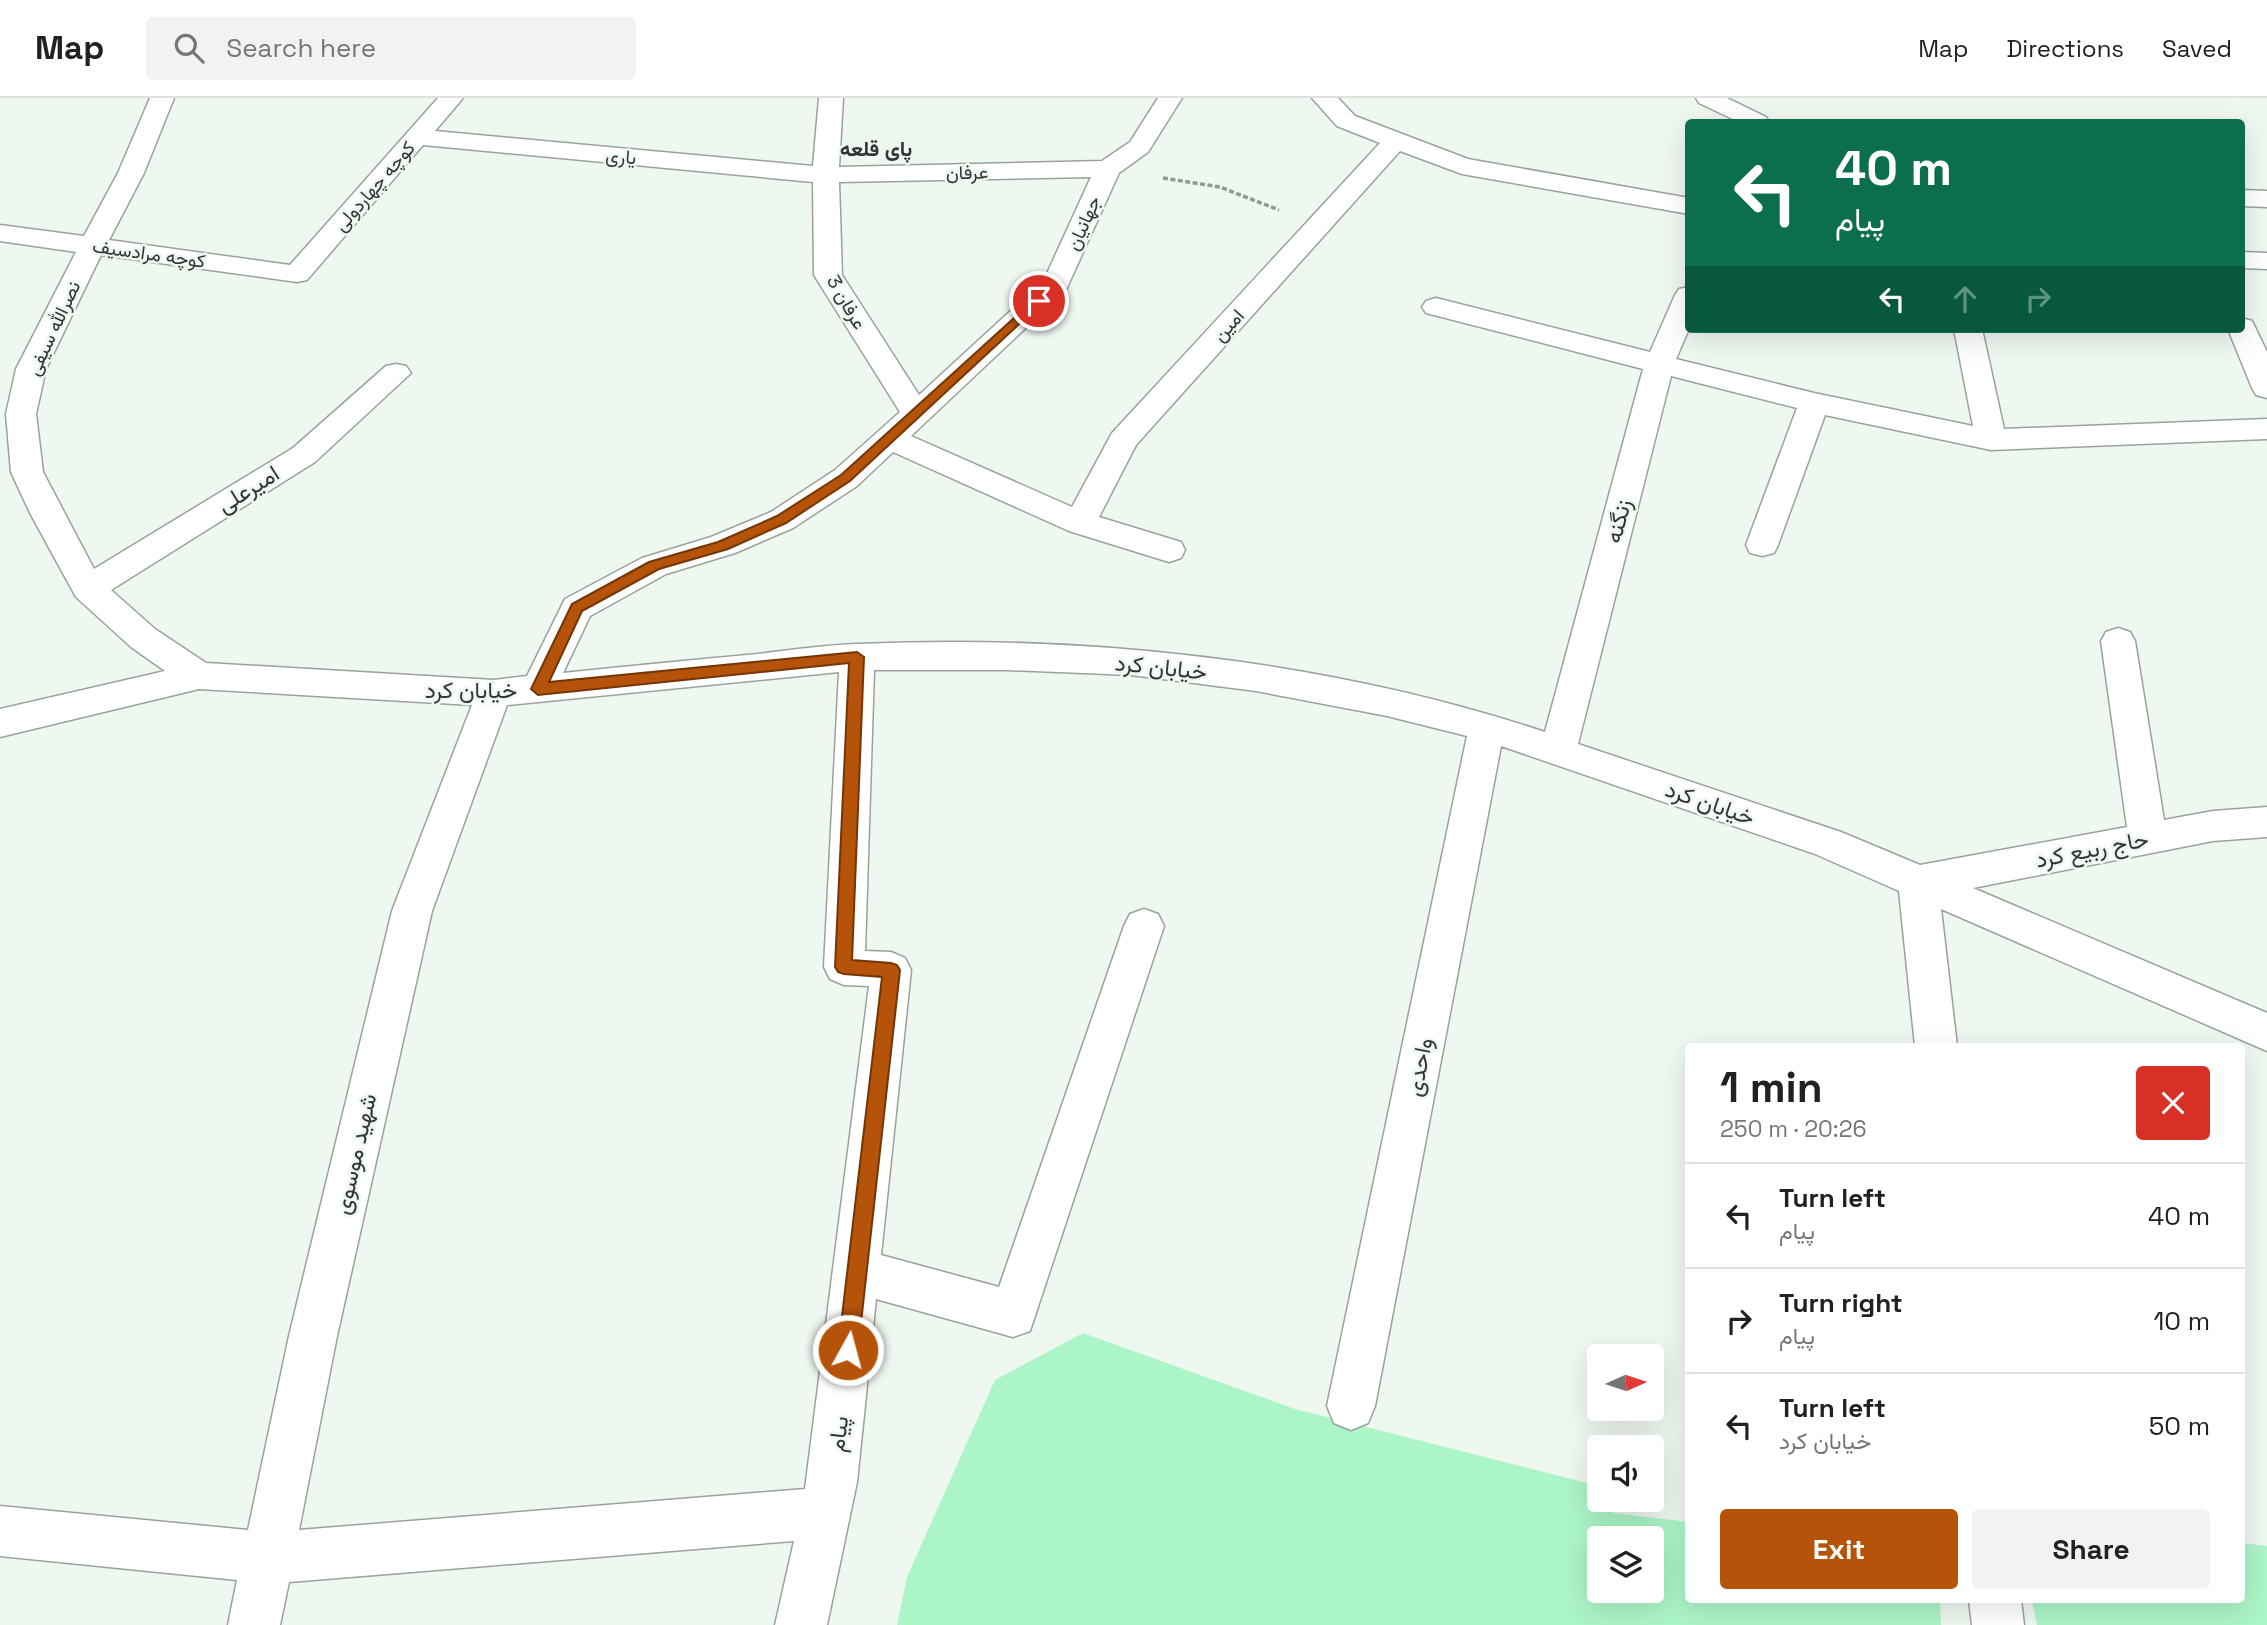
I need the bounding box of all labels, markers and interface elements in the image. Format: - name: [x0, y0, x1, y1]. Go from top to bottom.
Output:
- search box: [146, 17, 636, 80]
- text: Map: [35, 27, 104, 69]
- icon: search: [170, 29, 208, 67]
- text: Search here: [226, 31, 376, 65]
- text: Map: [1918, 33, 1968, 64]
- text: Directions: [2006, 33, 2124, 64]
- text: Saved: [2162, 33, 2232, 64]
- district label: پای قلعه: [840, 135, 912, 163]
- street label: کوچه چهاردولی: [328, 136, 421, 237]
- text: 40 m: [1835, 137, 1952, 199]
- street label: یاری: [605, 143, 637, 170]
- icon: left: [1720, 147, 1811, 238]
- street label: عرفان: [946, 160, 988, 185]
- street label: جهانیان: [1060, 192, 1107, 254]
- text: پیام: [1835, 200, 1885, 240]
- street label: کوچه مرادسیف: [91, 233, 207, 275]
- street label: عرفان 3: [821, 271, 872, 334]
- pin: [1009, 271, 1069, 331]
- street label: نصرالله سیفی: [21, 277, 86, 380]
- icon: left: [1873, 280, 1911, 318]
- icon: ahead: [1946, 280, 1984, 318]
- icon: right: [2019, 280, 2057, 318]
- icon: arrive: [1020, 282, 1058, 320]
- street label: امین: [1207, 304, 1250, 347]
- street label: امیرعلی: [211, 458, 285, 520]
- street label: زنگنه: [1598, 496, 1638, 546]
- street label: خیابان کرد: [1114, 647, 1208, 687]
- street label: خیابان کرد: [425, 675, 517, 705]
- street label: خیابان کرد: [1661, 774, 1759, 832]
- street label: حاج ربیع کرد: [2033, 823, 2151, 876]
- street label: واحدی: [1399, 1035, 1439, 1099]
- text: 1 min: [1720, 1061, 1823, 1114]
- button: close: [2136, 1066, 2210, 1140]
- street label: شهید موسوی: [327, 1091, 383, 1217]
- text: 250 m · 20:26: [1720, 1114, 1867, 1144]
- text: Turn left: [1779, 1181, 1886, 1215]
- icon: left: [1720, 1197, 1758, 1235]
- text: 40 m: [2148, 1199, 2210, 1233]
- text: پیام: [1779, 1216, 1815, 1246]
- text: Turn right: [1779, 1286, 1903, 1320]
- icon: right: [1720, 1302, 1758, 1340]
- text: 10 m: [2153, 1304, 2210, 1338]
- position arrow: [811, 1313, 885, 1387]
- text: پیام: [1779, 1321, 1815, 1351]
- north arrow: [1587, 1344, 1664, 1421]
- map controls: [1587, 1344, 1664, 1603]
- text: Turn left: [1779, 1391, 1886, 1425]
- icon: left: [1720, 1407, 1758, 1445]
- text: 50 m: [2149, 1409, 2210, 1443]
- street label: پیام: [821, 1414, 856, 1454]
- text: خیابان کرد: [1779, 1426, 1871, 1456]
- button: sound: [1587, 1435, 1664, 1512]
- button: Exit: [1720, 1509, 1958, 1589]
- button: Share: [1972, 1509, 2210, 1589]
- button: layers: [1587, 1526, 1664, 1603]

